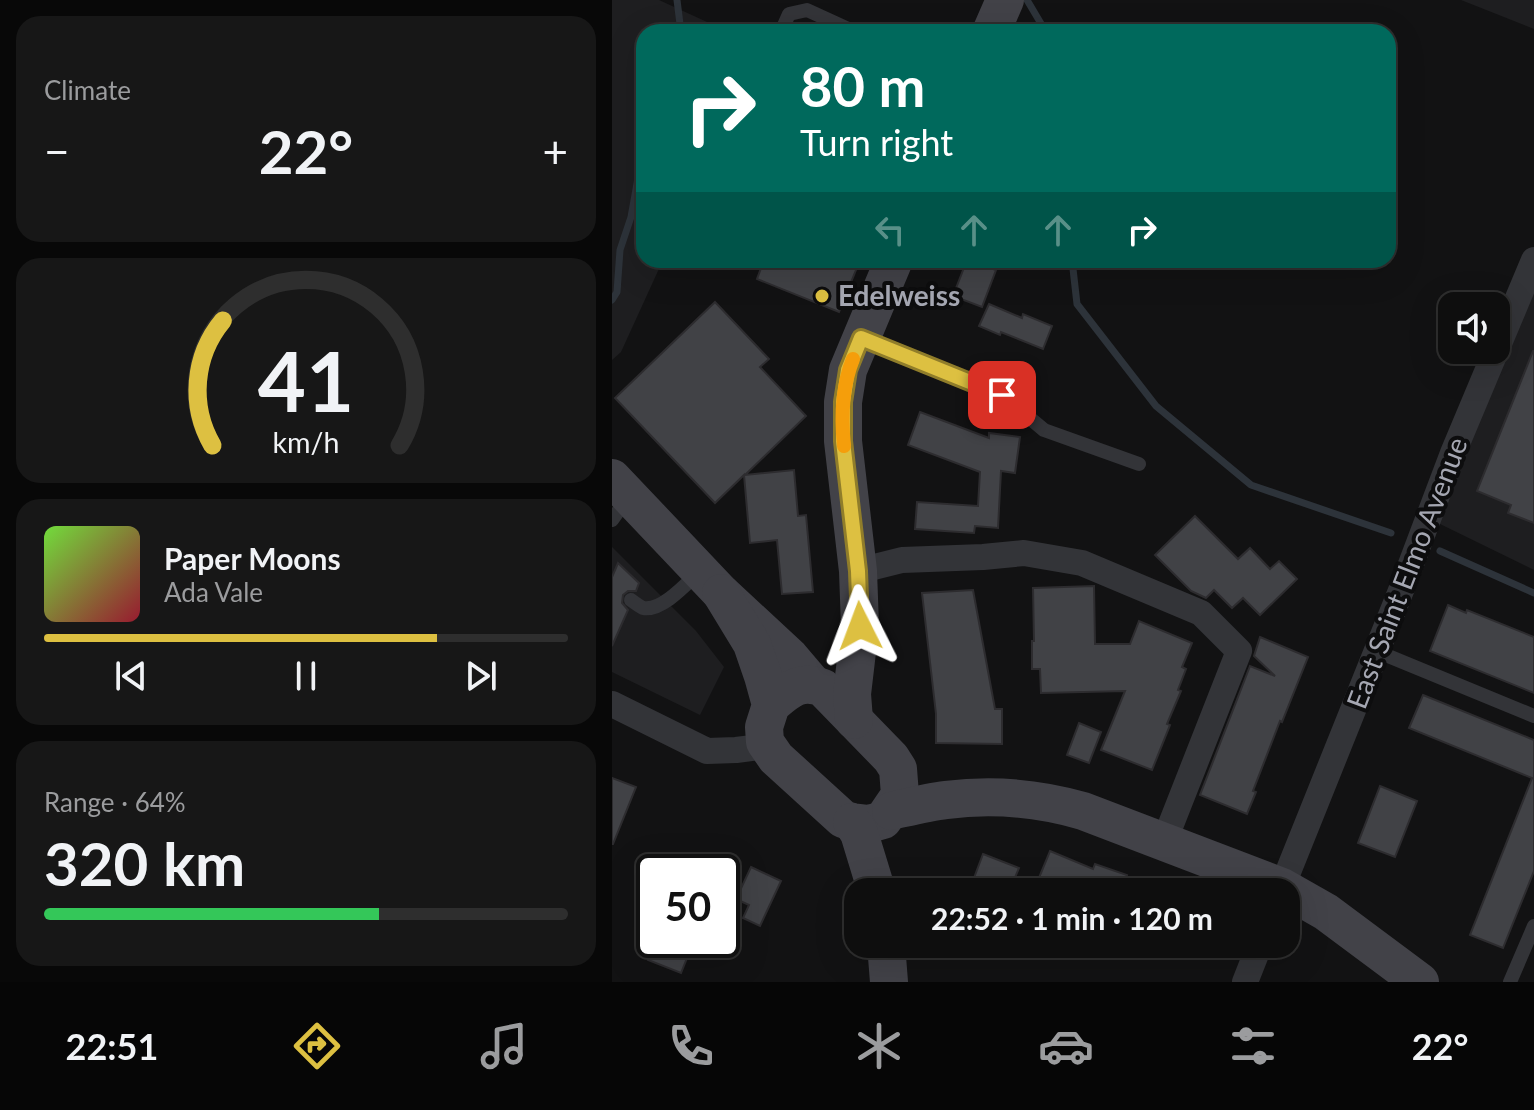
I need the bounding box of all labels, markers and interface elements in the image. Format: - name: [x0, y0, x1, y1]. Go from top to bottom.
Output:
- text: 80 m: [800, 52, 925, 119]
- icon: right: [668, 56, 772, 160]
- text: Climate: [44, 74, 131, 106]
- text: 22°: [259, 115, 353, 187]
- text: Turn right: [800, 120, 953, 164]
- text: −: [44, 125, 70, 177]
- text: +: [542, 125, 568, 177]
- icon: left: [868, 208, 912, 252]
- icon: ahead: [952, 208, 996, 252]
- icon: ahead: [1036, 208, 1080, 252]
- icon: right: [1120, 208, 1164, 252]
- place label: Edelweiss: [838, 278, 960, 312]
- marker: Edelweiss: [813, 287, 831, 305]
- map controls: [1438, 292, 1510, 364]
- button: sound: [1438, 292, 1510, 364]
- text: 41: [258, 330, 354, 430]
- pin: [968, 361, 1036, 429]
- icon: arrive: [980, 373, 1024, 417]
- text: km/h: [273, 425, 339, 459]
- street label: East Saint Elmo Avenue: [1339, 432, 1474, 713]
- text: Paper Moons: [164, 540, 341, 576]
- text: Ada Vale: [164, 576, 263, 608]
- position arrow: [818, 584, 902, 668]
- icon: previous: [109, 654, 153, 698]
- icon: pause: [284, 654, 328, 698]
- icon: next: [459, 654, 503, 698]
- text: Range · 64%: [44, 786, 186, 818]
- text: 320 km: [44, 827, 245, 899]
- speed limit sign: 50: [636, 854, 740, 958]
- text: 22:52 · 1 min · 120 m: [931, 900, 1213, 936]
- icon: directions: [289, 1018, 345, 1074]
- icon: music: [476, 1018, 532, 1074]
- icon: phone: [663, 1018, 719, 1074]
- icon: climate: [851, 1018, 907, 1074]
- icon: car: [1038, 1018, 1094, 1074]
- icon: filters: [1225, 1018, 1281, 1074]
- text: 22:51: [66, 1024, 158, 1068]
- text: 22°: [1412, 1024, 1468, 1068]

